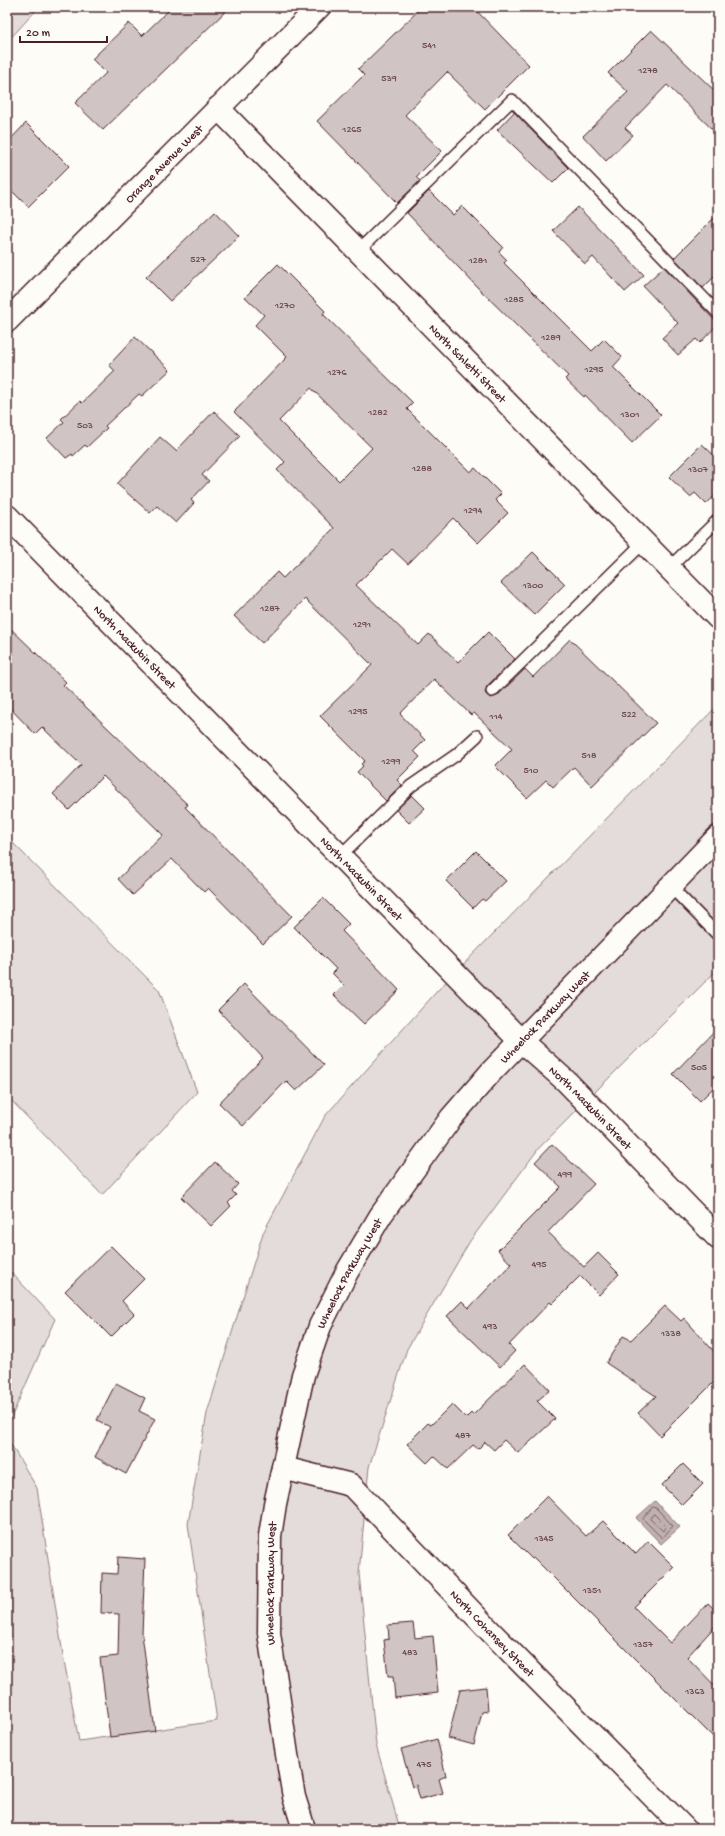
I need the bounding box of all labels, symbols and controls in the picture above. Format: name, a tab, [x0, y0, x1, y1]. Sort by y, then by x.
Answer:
scale bar	[20, 18, 107, 44]
text: 20 m	[26, 27, 51, 41]
house number: 541	[422, 40, 436, 52]
house number: 1278	[637, 65, 658, 77]
house number: 539	[381, 73, 397, 85]
street label: Orange Avenue West	[123, 122, 207, 207]
house number: 1265	[341, 124, 362, 136]
house number: 527	[190, 254, 206, 266]
house number: 1281	[468, 255, 487, 267]
house number: 1285	[503, 294, 524, 306]
house number: 1270	[274, 300, 295, 312]
street label: North Schletti Street	[425, 322, 509, 407]
house number: 1289	[540, 332, 561, 344]
house number: 1295	[583, 364, 604, 376]
house number: 1276	[326, 367, 348, 379]
house number: 1282	[367, 407, 388, 419]
house number: 1301	[620, 409, 639, 421]
house number: 503	[77, 420, 93, 432]
house number: 1288	[411, 463, 432, 475]
house number: 1307	[687, 464, 709, 476]
house number: 1294	[463, 505, 483, 517]
house number: 1300	[522, 580, 544, 592]
street label: North Mackubin Street	[89, 603, 179, 694]
house number: 1287	[259, 603, 281, 615]
house number: 1291	[352, 619, 371, 631]
house number: 1295	[347, 706, 368, 718]
house number: 522	[621, 709, 637, 721]
house number: 114	[489, 711, 503, 723]
house number: 518	[582, 750, 597, 762]
house number: 1299	[381, 756, 400, 768]
house number: 510	[524, 765, 539, 777]
street label: North Mackubin Street	[316, 835, 405, 925]
street label: Wheelock Parkway West	[498, 968, 595, 1067]
house number: 505	[691, 1062, 707, 1074]
street label: North Mackubin Street	[545, 1064, 634, 1154]
house number: 499	[558, 1169, 572, 1181]
street label: Wheelock Parkway West	[315, 1215, 387, 1331]
house number: 495	[532, 1259, 547, 1271]
house number: 493	[483, 1321, 497, 1333]
house number: 1338	[660, 1328, 681, 1340]
house number: 487	[455, 1430, 471, 1442]
street label: Wheelock Parkway West	[264, 1520, 281, 1646]
house number: 1345	[533, 1533, 554, 1545]
house number: 1351	[582, 1585, 601, 1597]
street label: North Cohansey Street	[446, 1588, 537, 1682]
house number: 1357	[632, 1639, 654, 1651]
house number: 483	[402, 1647, 418, 1659]
house number: 1363	[684, 1686, 705, 1698]
house number: 475	[416, 1759, 432, 1771]

